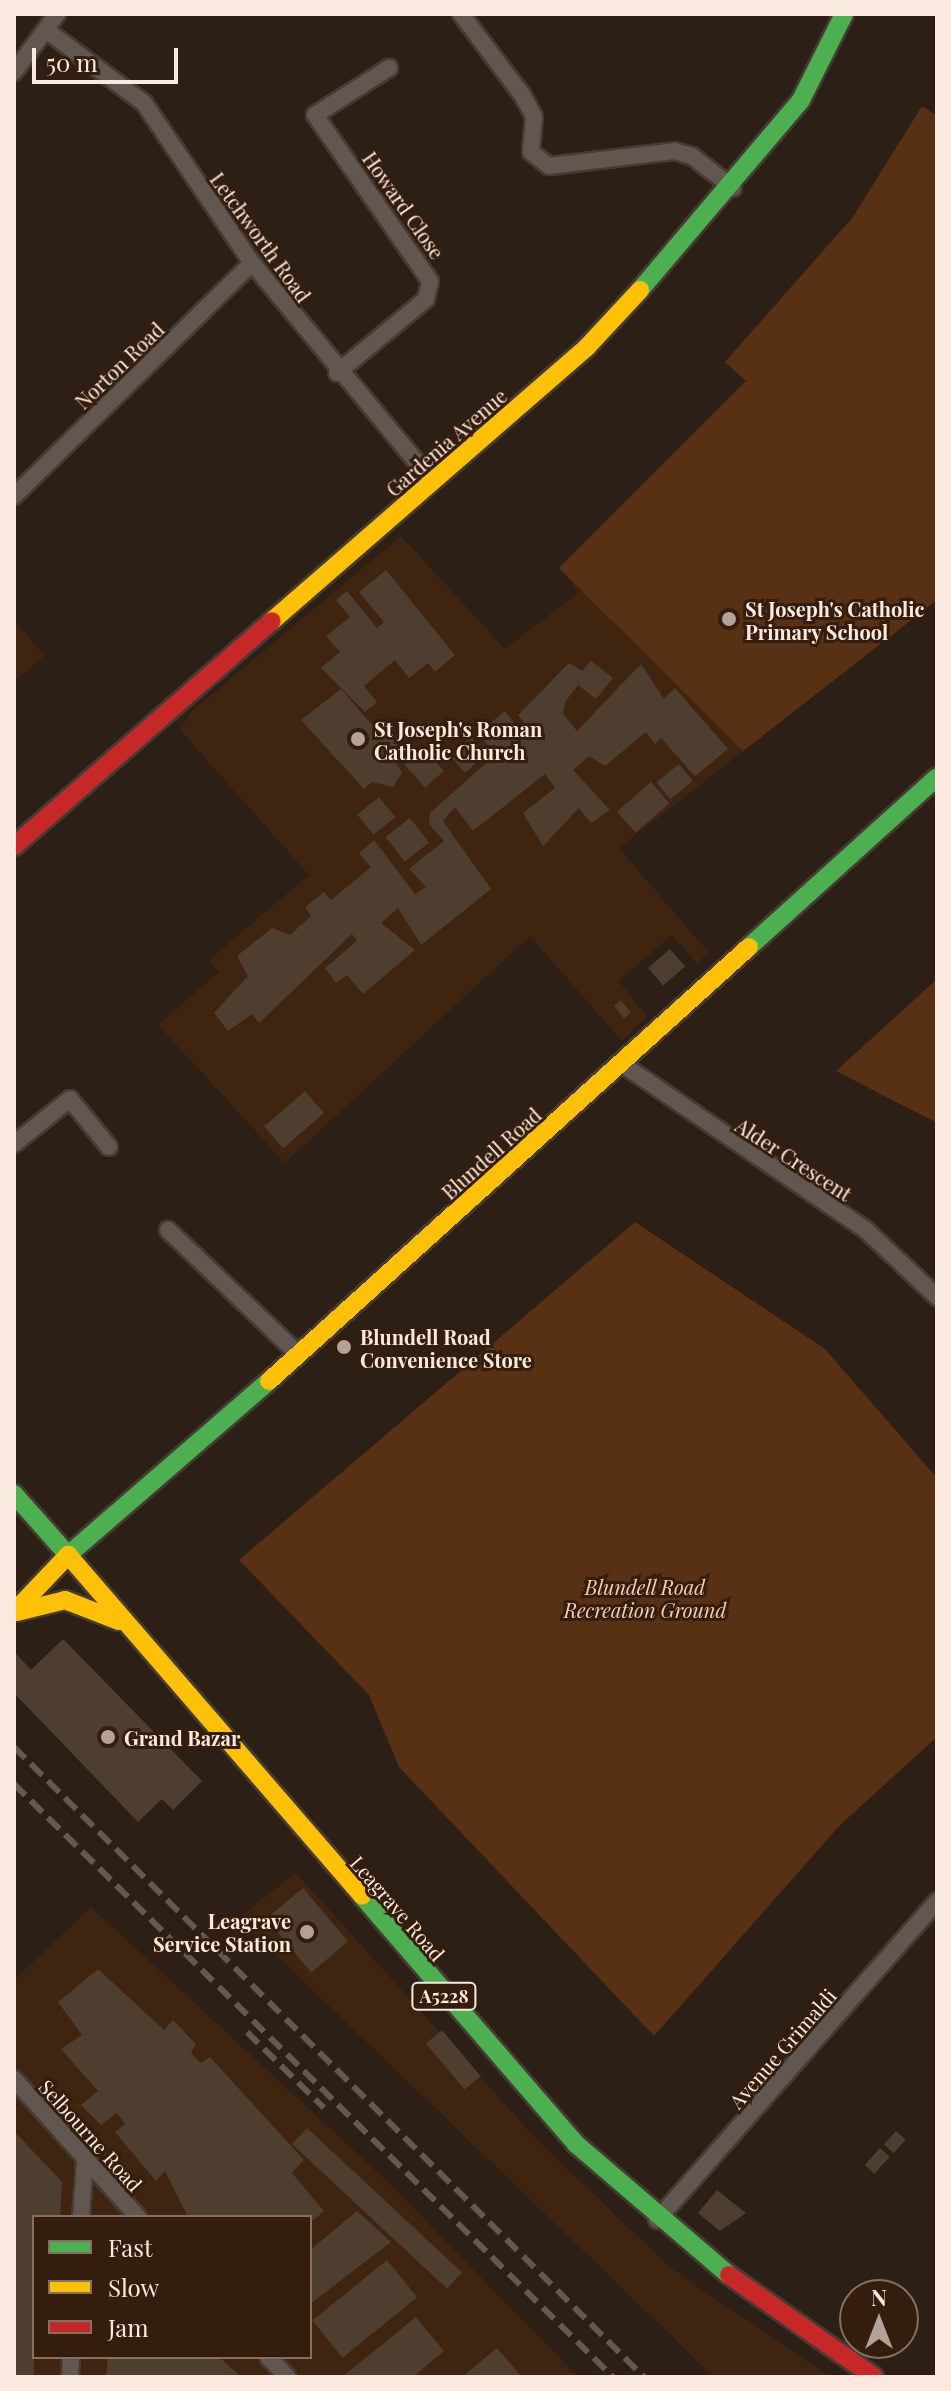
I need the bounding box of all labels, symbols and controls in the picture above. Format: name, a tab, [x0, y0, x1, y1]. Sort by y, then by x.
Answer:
scale bar	[36, 32, 182, 82]
text: 50 m	[46, 46, 98, 78]
street label: Howard Close	[358, 147, 450, 263]
street label: Letchworth Road	[206, 167, 316, 307]
street label: Norton Road	[70, 317, 168, 413]
street label: Gardenia Avenue	[380, 383, 512, 501]
place label: St Joseph's Catholic Primary School	[745, 596, 925, 643]
marker: St Joseph's Catholic Primary School	[720, 610, 738, 628]
place label: St Joseph's Roman Catholic Church	[374, 716, 542, 763]
marker: St Joseph's Roman Catholic Church	[349, 730, 367, 748]
street label: Blundell Road	[436, 1102, 546, 1204]
street label: Alder Crescent	[731, 1112, 857, 1206]
place label: Blundell Road Convenience Store	[360, 1324, 532, 1371]
marker: Blundell Road Convenience Store	[335, 1338, 353, 1356]
park label: Blundell Road Recreation Ground	[564, 1574, 726, 1621]
place label: Grand Bazar	[124, 1725, 240, 1749]
marker: Grand Bazar	[99, 1728, 117, 1746]
street label: Leagrave Road	[346, 1851, 450, 1965]
place label: Leagrave Service Station	[153, 1908, 291, 1955]
marker: Leagrave Service Station	[298, 1923, 316, 1941]
road number: A5228	[410, 1982, 478, 2010]
street label: Avenue Grimaldi	[724, 1983, 840, 2113]
street label: Selbourne Road	[35, 2074, 147, 2196]
legend	[32, 2215, 312, 2359]
text: Fast	[108, 2231, 153, 2263]
text: Slow	[108, 2271, 159, 2303]
north arrow	[839, 2279, 919, 2359]
text: N	[871, 2282, 887, 2312]
text: Jam	[108, 2311, 149, 2343]

